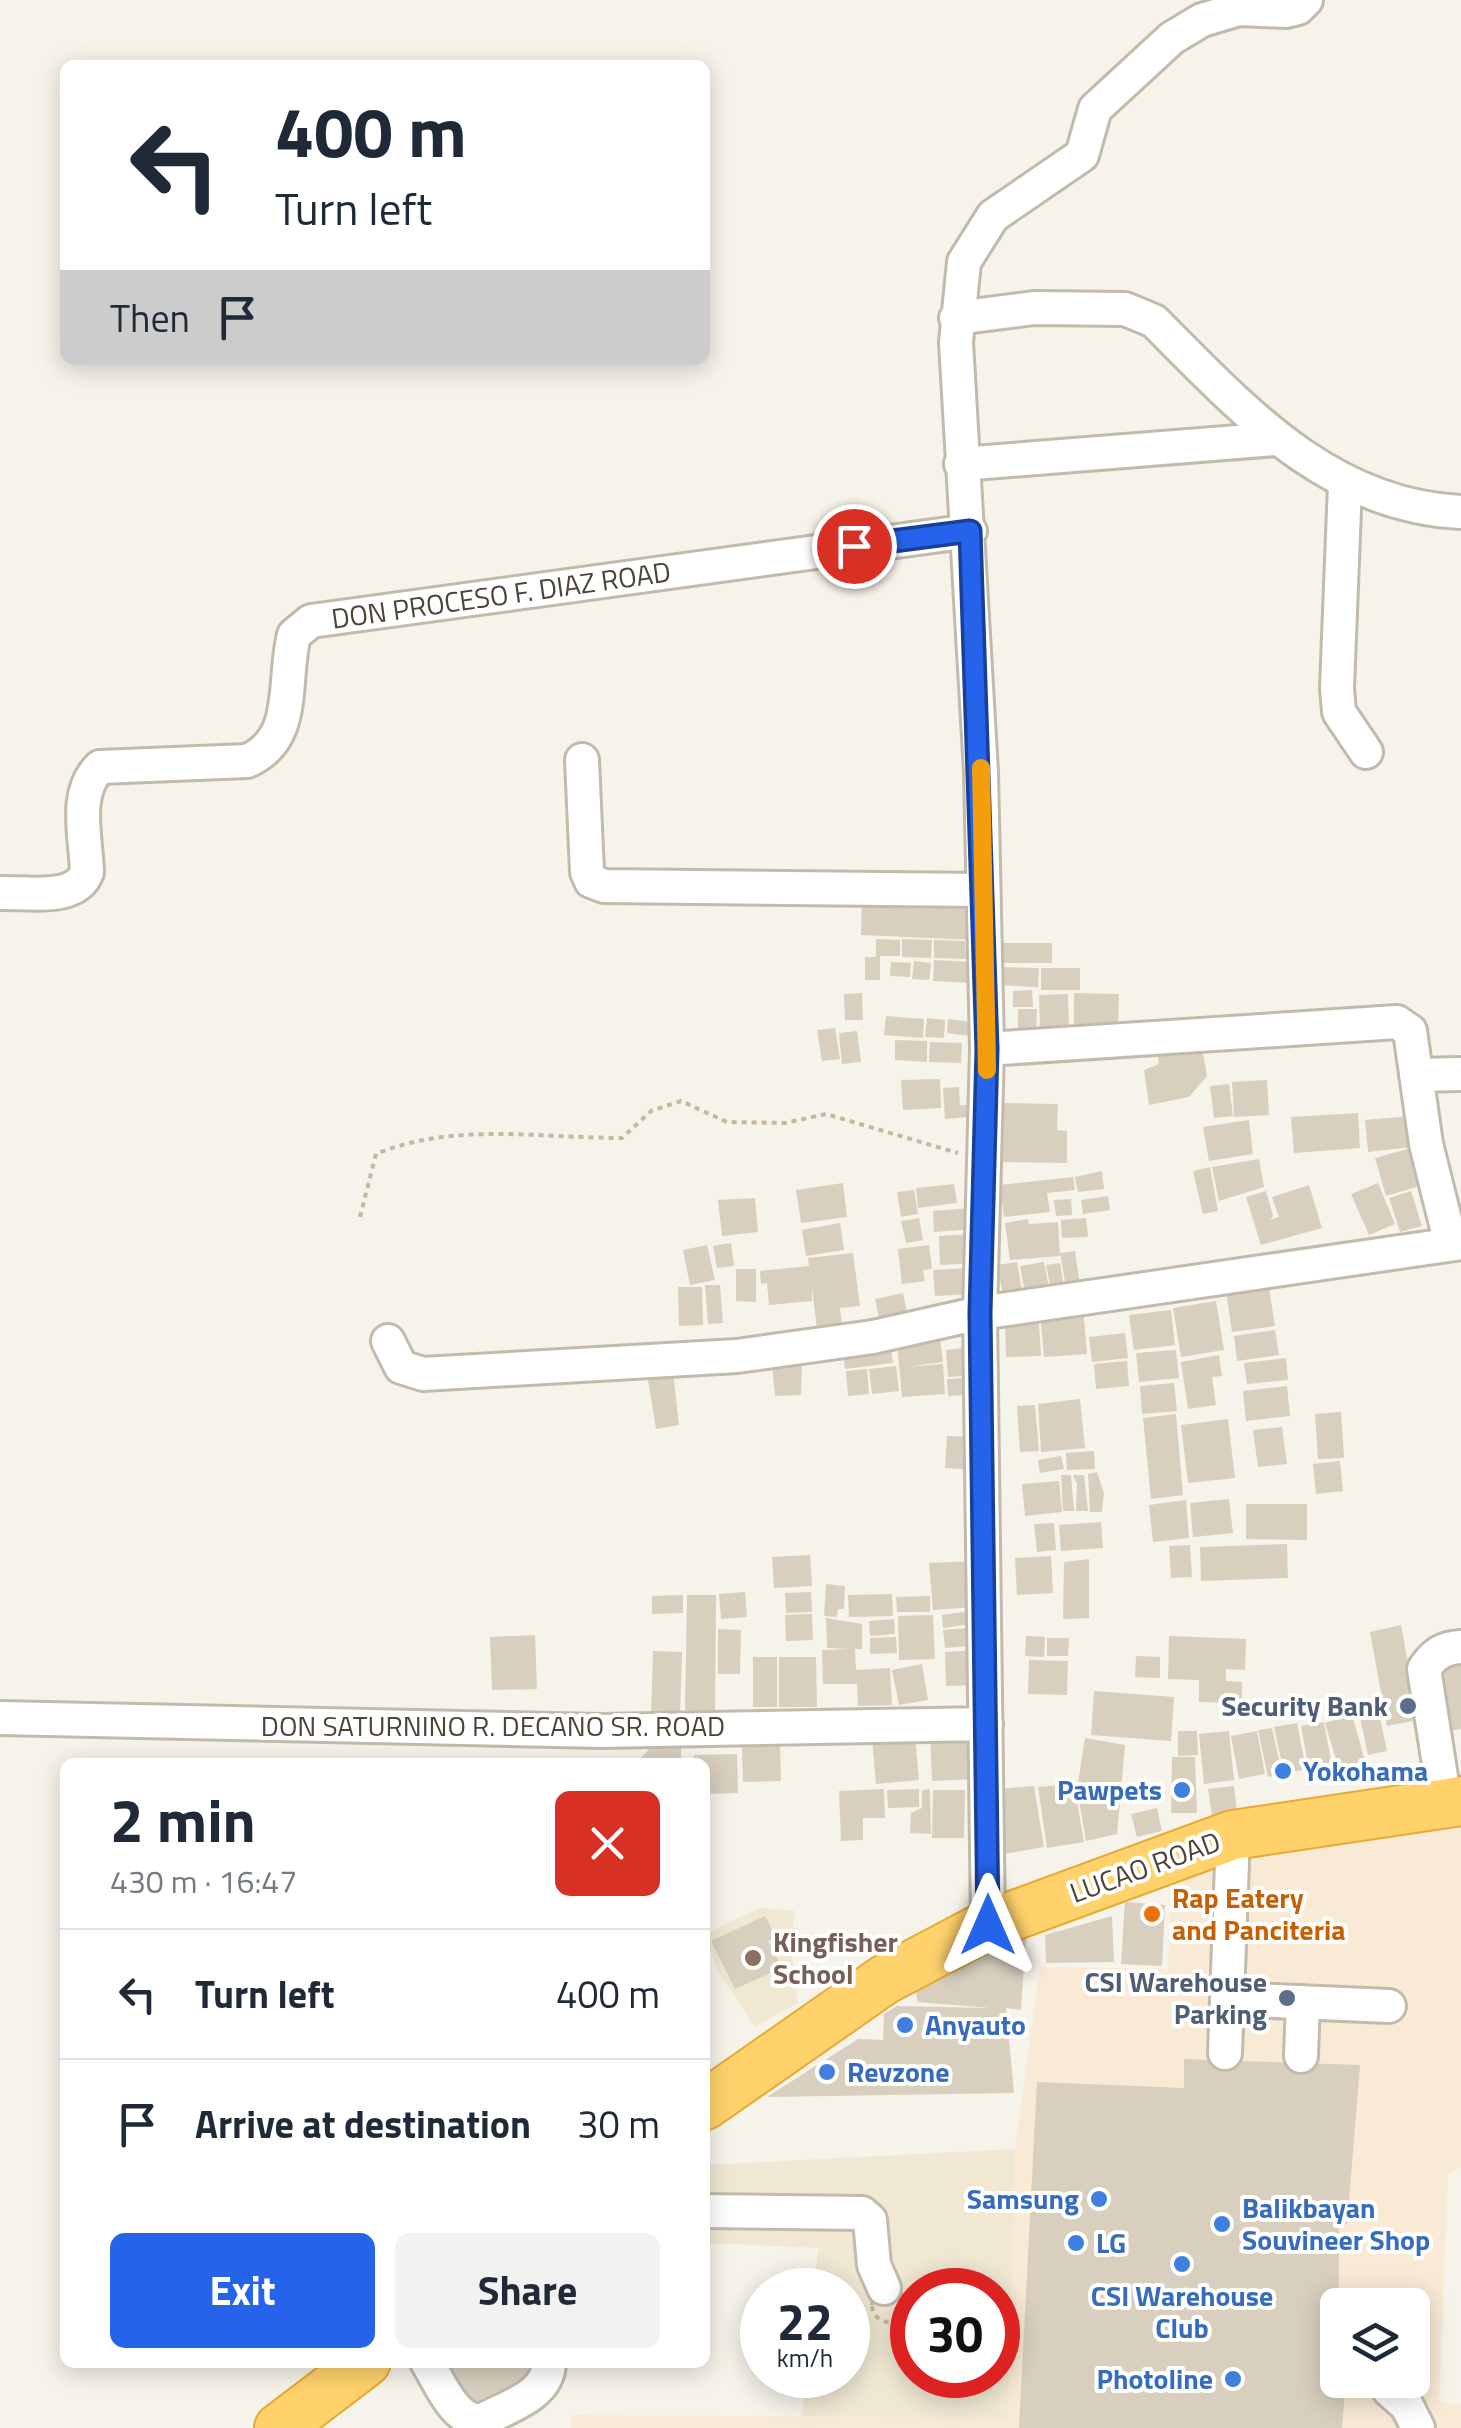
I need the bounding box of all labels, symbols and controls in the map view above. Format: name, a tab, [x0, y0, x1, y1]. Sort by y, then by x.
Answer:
text: 400 m	[275, 78, 467, 184]
icon: left	[110, 100, 240, 230]
text: Turn left	[275, 174, 432, 242]
text: Then	[110, 289, 190, 347]
icon: arrive	[210, 290, 265, 345]
pin	[812, 504, 897, 589]
icon: arrive	[827, 519, 882, 574]
street label: DON PROCESO F. DIAZ ROAD	[328, 549, 673, 640]
place label: Security Bank	[1221, 1684, 1389, 1727]
marker: Security Bank	[1397, 1695, 1419, 1717]
street label: DON SATURNINO R. DECANO SR. ROAD	[261, 1704, 725, 1747]
place label: Yokohama	[1303, 1749, 1428, 1792]
marker: Yokohama	[1272, 1760, 1294, 1782]
place label: Pawpets	[1057, 1768, 1162, 1811]
text: 2 min	[110, 1774, 256, 1865]
marker: Pawpets	[1171, 1779, 1193, 1801]
button: close	[555, 1791, 660, 1896]
street label: LUCAO ROAD	[1063, 1819, 1226, 1914]
text: 430 m · 16:47	[110, 1857, 297, 1905]
position arrow	[936, 1873, 1040, 1977]
place label: Rap Eatery and Panciteria	[1172, 1876, 1346, 1951]
marker: Rap Eatery and Panciteria	[1141, 1903, 1163, 1925]
place label: Kingfisher School	[773, 1920, 898, 1995]
marker: Kingfisher School	[742, 1947, 764, 1969]
place label: CSI Warehouse Parking	[1084, 1960, 1267, 2035]
text: Turn left	[195, 1965, 335, 2023]
text: 400 m	[556, 1965, 660, 2023]
icon: left	[110, 1967, 165, 2022]
marker: CSI Warehouse Parking	[1276, 1987, 1298, 2009]
place label: Anyauto	[925, 2003, 1026, 2046]
marker: Anyauto	[894, 2014, 916, 2036]
place label: Revzone	[847, 2050, 950, 2093]
marker: Revzone	[816, 2061, 838, 2083]
text: Arrive at destination	[195, 2095, 531, 2153]
text: 30 m	[577, 2095, 660, 2153]
icon: arrive	[110, 2097, 165, 2152]
place label: Samsung	[967, 2177, 1079, 2220]
place label: Balikbayan Souvineer Shop	[1242, 2186, 1430, 2261]
marker: Samsung	[1088, 2188, 1110, 2210]
marker: Balikbayan Souvineer Shop	[1211, 2213, 1233, 2235]
place label: LG	[1096, 2221, 1126, 2264]
marker: LG	[1065, 2232, 1087, 2254]
button: Exit	[110, 2233, 375, 2348]
button: Share	[395, 2233, 660, 2348]
marker: CSI Warehouse Club	[1171, 2253, 1193, 2275]
speed limit sign: 30	[890, 2268, 1020, 2398]
place label: CSI Warehouse Club	[1091, 2274, 1273, 2349]
text: 22	[777, 2283, 833, 2359]
map controls	[1320, 2288, 1430, 2398]
button: layers	[1320, 2288, 1430, 2398]
text: km/h	[777, 2339, 833, 2377]
place label: Photoline	[1096, 2357, 1213, 2400]
marker: Photoline	[1222, 2368, 1244, 2390]

